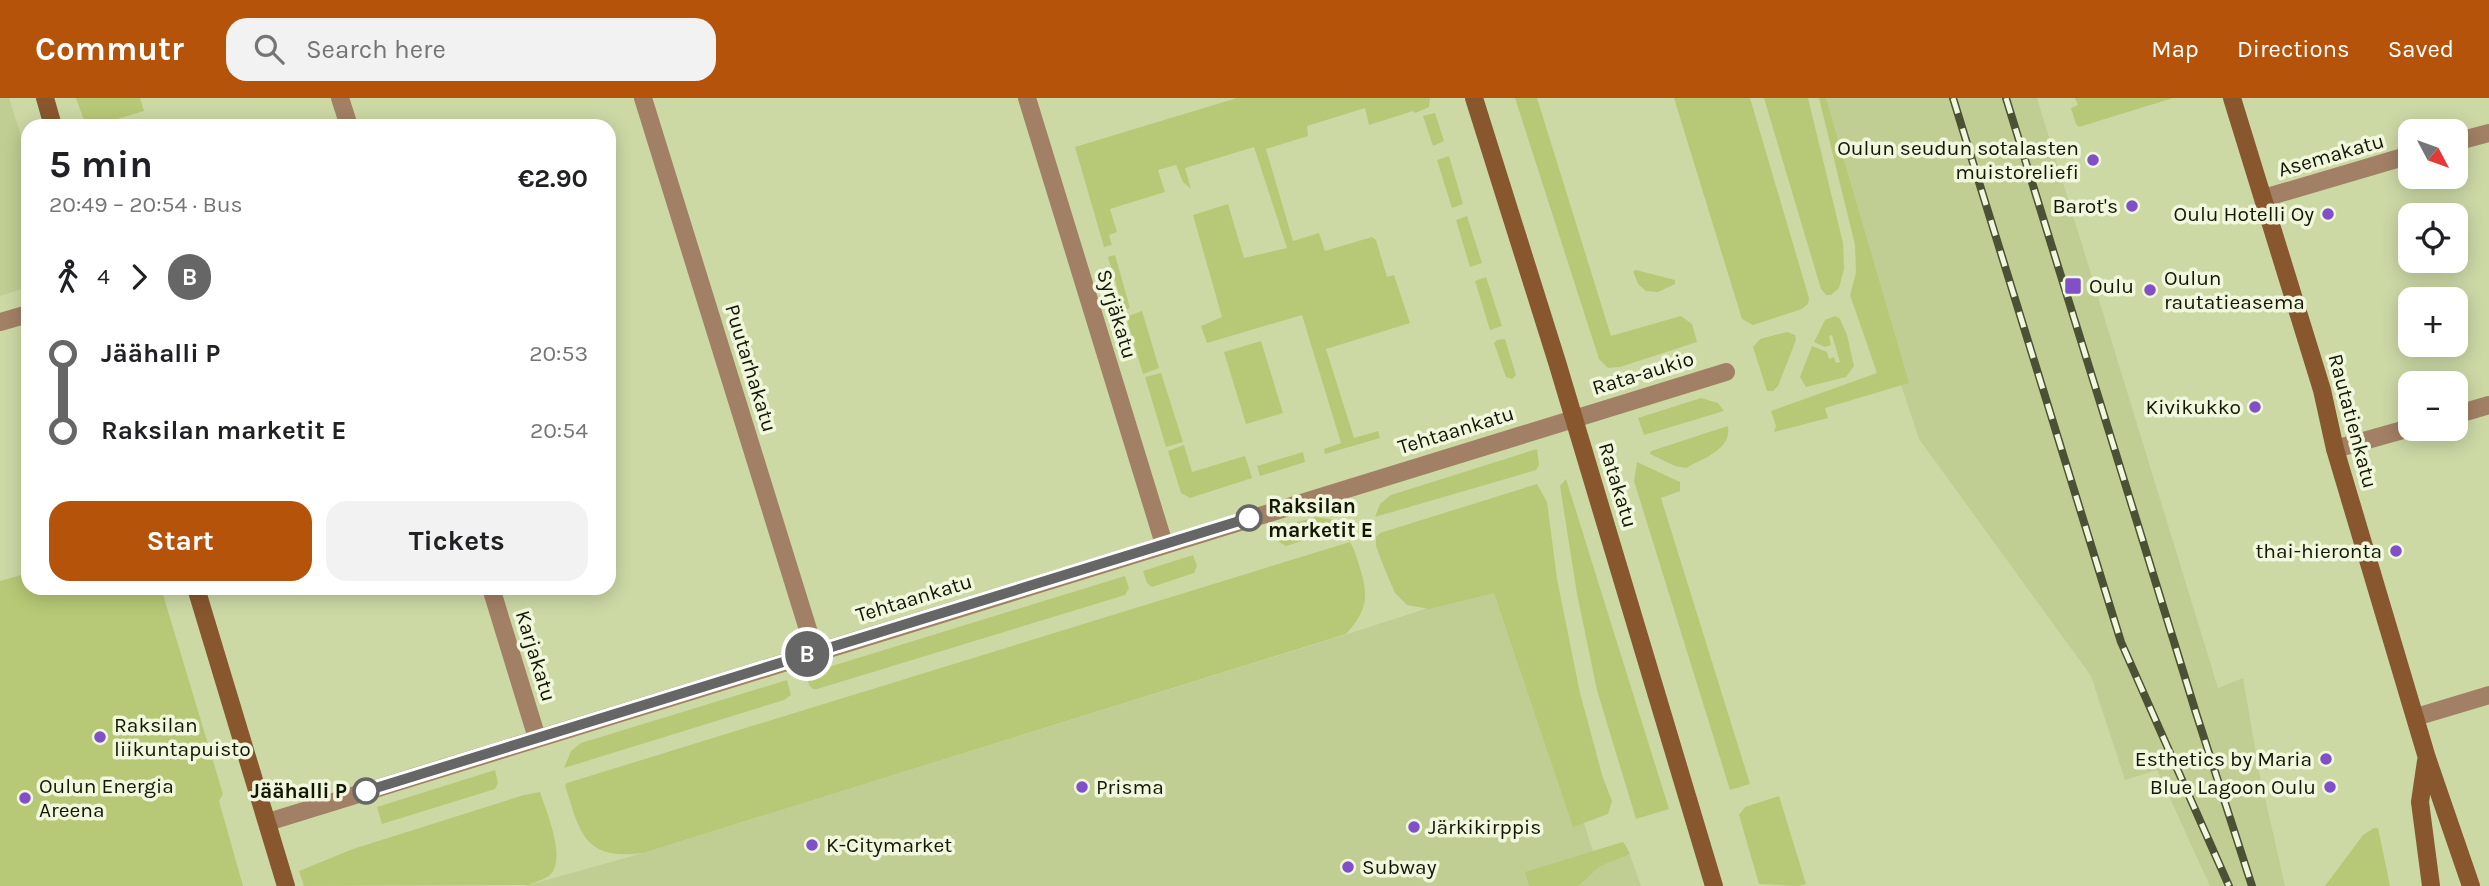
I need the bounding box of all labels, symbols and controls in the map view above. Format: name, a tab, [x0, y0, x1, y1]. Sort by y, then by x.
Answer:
search box	[226, 18, 716, 81]
text: Commutr	[35, 30, 184, 68]
icon: search	[250, 30, 288, 68]
text: Search here	[306, 34, 446, 65]
text: Map	[2151, 35, 2199, 63]
text: Directions	[2237, 35, 2350, 63]
text: Saved	[2388, 35, 2454, 63]
north arrow	[2398, 119, 2468, 189]
map controls	[2398, 119, 2468, 441]
street label: Asemakatu	[2275, 128, 2387, 182]
place label: Oulun seudun sotalasten muistoreliefi	[1837, 136, 2079, 184]
text: 5 min	[49, 142, 153, 187]
marker: Oulun seudun sotalasten muistoreliefi	[2085, 152, 2101, 168]
text: €2.90	[518, 163, 588, 194]
text: 20:49 – 20:54 · Bus	[49, 191, 243, 218]
place label: Barot's	[2053, 194, 2118, 218]
marker: Barot's	[2124, 198, 2140, 214]
place label: Oulu Hotelli Oy	[2174, 202, 2314, 226]
button: locate	[2398, 203, 2468, 273]
marker: Oulu Hotelli Oy	[2320, 206, 2336, 222]
icon: walk	[49, 258, 87, 296]
icon: forward	[120, 258, 158, 296]
text: 4	[97, 263, 110, 290]
text: B	[182, 263, 197, 291]
street label: Syrjäkatu	[1092, 266, 1142, 362]
place label: Oulun rautatieasema	[2164, 266, 2305, 314]
place label: Oulu	[2089, 274, 2134, 298]
marker: Oulu	[2063, 276, 2083, 296]
marker: Oulun rautatieasema	[2142, 282, 2158, 298]
button: +	[2398, 287, 2468, 357]
street label: Puutarhakatu	[720, 301, 782, 435]
text: Jäähalli P	[101, 338, 220, 369]
text: 20:53	[529, 340, 588, 367]
street label: Rata-aukio	[1589, 346, 1697, 400]
street label: Rautatienkatu	[2324, 351, 2382, 491]
button: −	[2398, 371, 2468, 441]
place label: Kivikukko	[2145, 395, 2241, 419]
marker: Kivikukko	[2247, 399, 2263, 415]
street label: Tehtaankatu	[1395, 401, 1517, 459]
text: Raksilan marketit E	[101, 415, 347, 446]
text: 20:54	[530, 417, 588, 444]
street label: Ratakatu	[1594, 439, 1642, 531]
place label: Raksilan marketit E	[1268, 494, 1373, 542]
button: Start	[49, 501, 312, 581]
button: Tickets	[326, 501, 588, 581]
marker: Raksilan marketit E	[1236, 505, 1262, 531]
place label: thai-hieronta	[2255, 539, 2382, 563]
marker: thai-hieronta	[2388, 543, 2404, 559]
street label: Tehtaankatu	[853, 569, 975, 627]
street label: Karjakatu	[511, 608, 561, 704]
line badge: B	[784, 631, 830, 677]
text: B	[799, 640, 815, 668]
place label: Raksilan liikuntapuisto	[114, 713, 251, 761]
marker: Raksilan liikuntapuisto	[92, 729, 108, 745]
place label: Esthetics by Maria	[2135, 747, 2312, 771]
marker: Esthetics by Maria	[2318, 751, 2334, 767]
place label: Oulun Energia Areena	[39, 774, 174, 822]
place label: Prisma	[1096, 775, 1164, 799]
place label: Blue Lagoon Oulu	[2150, 775, 2316, 799]
marker: Jäähalli P	[353, 778, 379, 804]
place label: Jäähalli P	[251, 779, 347, 803]
marker: Prisma	[1074, 779, 1090, 795]
marker: Blue Lagoon Oulu	[2322, 779, 2338, 795]
marker: Oulun Energia Areena	[17, 790, 33, 806]
place label: Järkikirppis	[1428, 815, 1541, 839]
marker: Järkikirppis	[1406, 819, 1422, 835]
place label: K-Citymarket	[826, 833, 952, 857]
marker: K-Citymarket	[804, 837, 820, 853]
place label: Subway	[1362, 855, 1437, 879]
marker: Subway	[1340, 859, 1356, 875]

